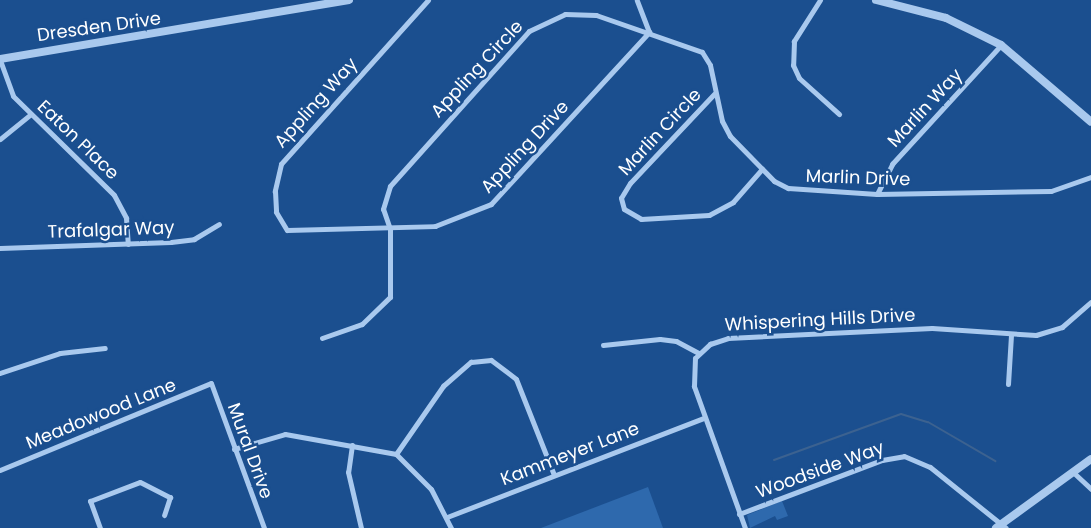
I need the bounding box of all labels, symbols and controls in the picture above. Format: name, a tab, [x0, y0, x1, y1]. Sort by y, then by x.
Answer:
street label: Dresden Drive	[36, 8, 162, 46]
street label: Appling Circle	[426, 16, 528, 122]
street label: Appling Way	[270, 54, 362, 152]
street label: Marlin Way	[883, 64, 967, 152]
street label: Marlin Circle	[614, 84, 706, 180]
street label: Eaton Place	[33, 96, 123, 184]
street label: Appling Drive	[477, 96, 573, 198]
street label: Marlin Drive	[805, 165, 911, 191]
street label: Trafalgar Way	[47, 217, 175, 243]
street label: Whispering Hills Drive	[724, 304, 916, 336]
street label: Meadowood Lane	[23, 374, 179, 454]
street label: Mural Drive	[223, 400, 277, 502]
street label: Kammeyer Lane	[498, 418, 642, 490]
street label: Woodside Way	[753, 437, 887, 503]

